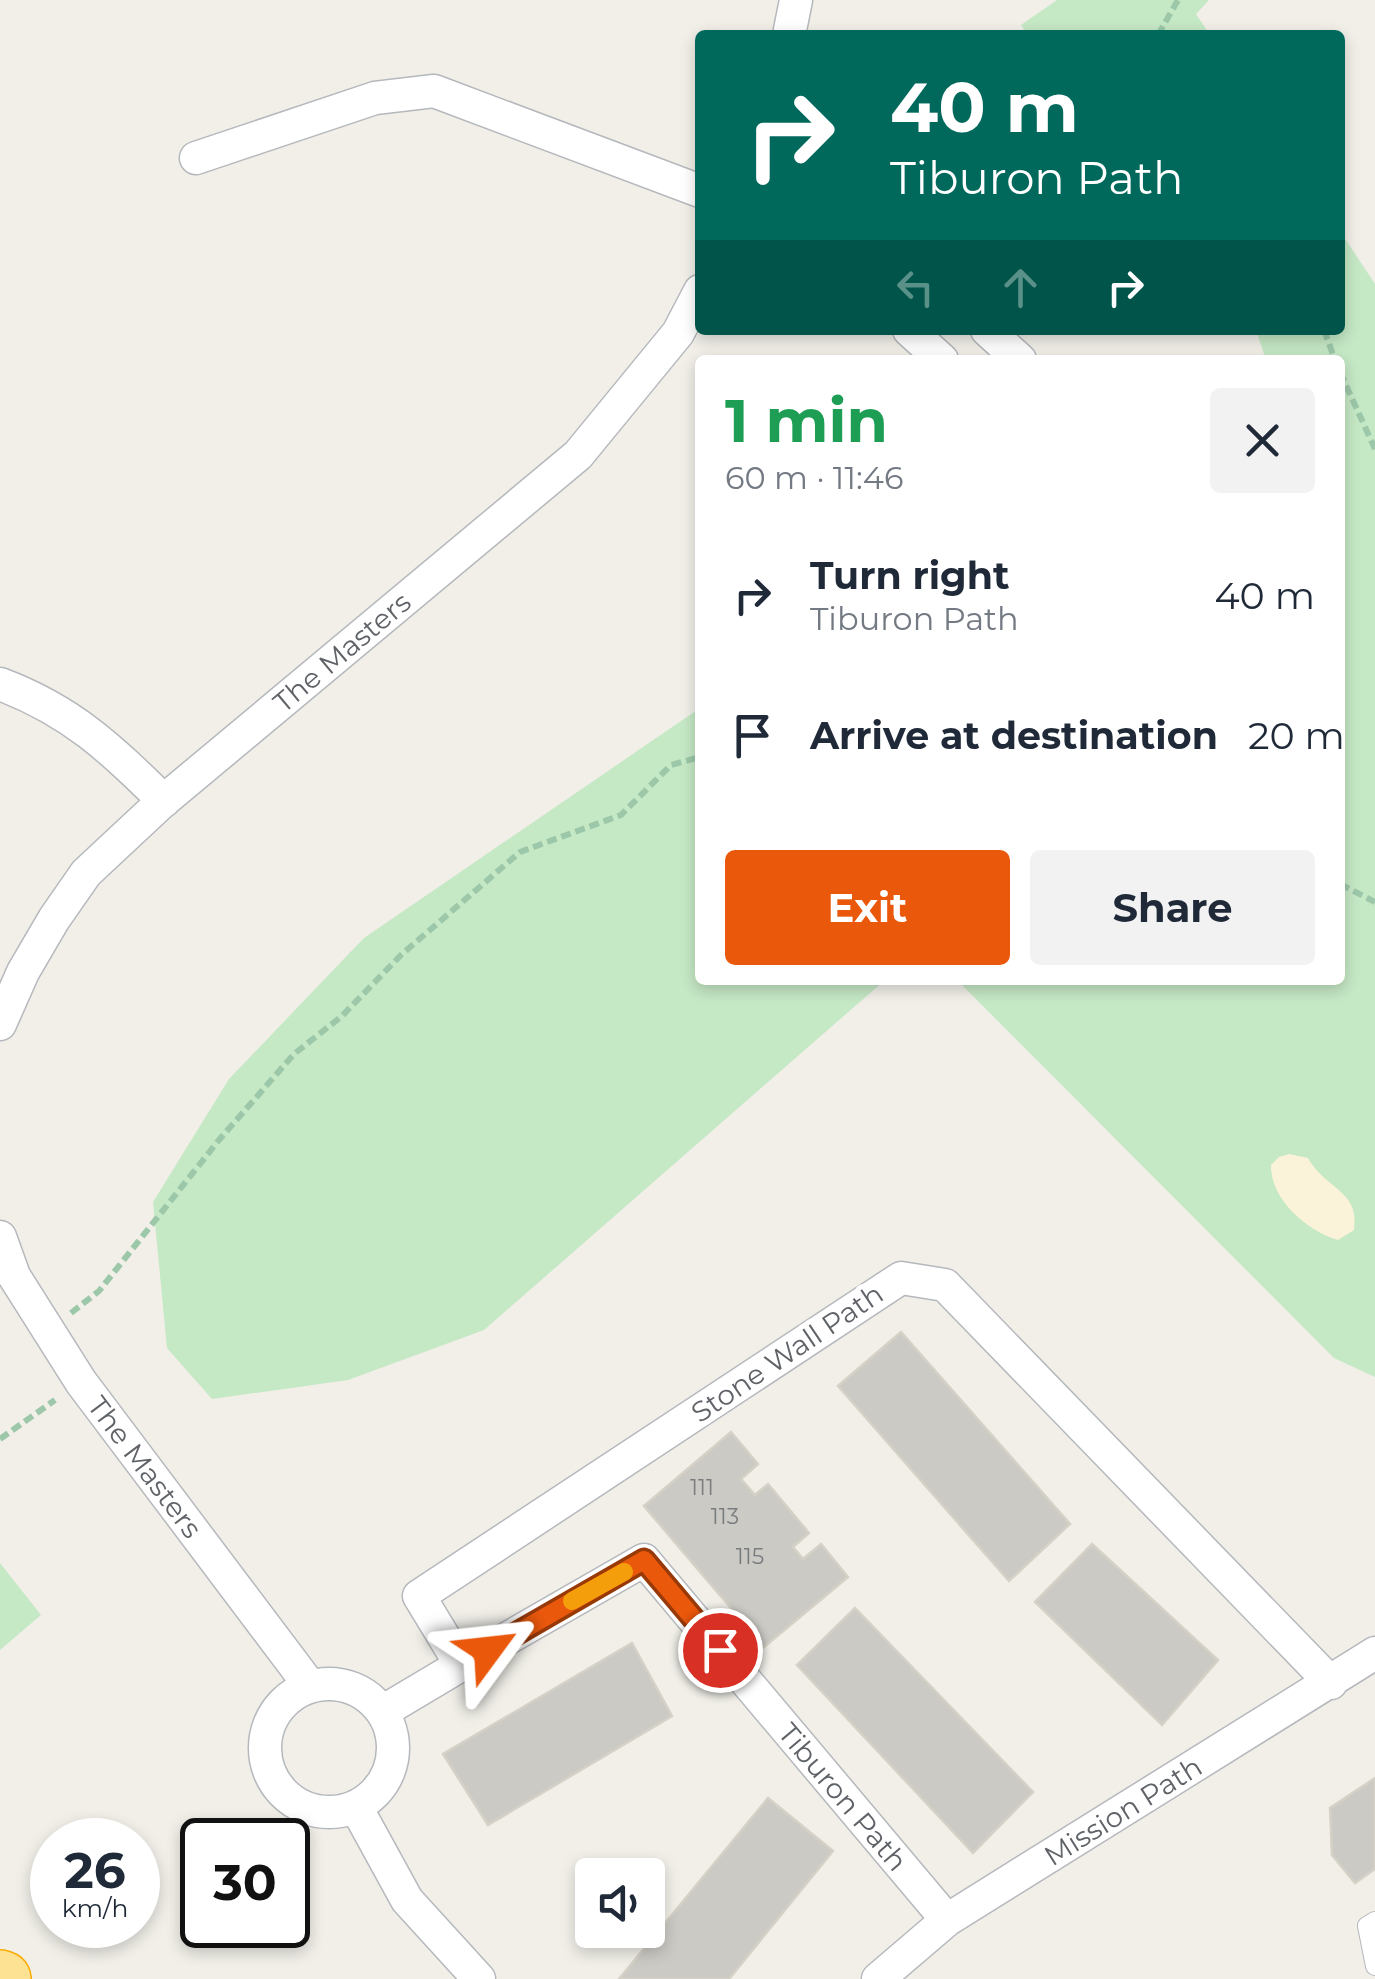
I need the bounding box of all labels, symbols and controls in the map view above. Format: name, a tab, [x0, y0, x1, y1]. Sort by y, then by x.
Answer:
text: 40 m	[890, 64, 1079, 150]
icon: right	[725, 70, 855, 200]
text: Tiburon Path	[890, 150, 1183, 205]
icon: left	[888, 260, 943, 315]
icon: ahead	[993, 260, 1048, 315]
icon: right	[1098, 260, 1153, 315]
text: 1 min	[725, 384, 888, 457]
button: close	[1210, 388, 1315, 493]
text: 60 m · 11:46	[725, 458, 903, 497]
text: Turn right	[810, 552, 1009, 599]
icon: right	[725, 568, 780, 623]
text: 40 m	[1214, 572, 1315, 619]
street label: The Masters	[266, 585, 418, 719]
text: Tiburon Path	[810, 599, 1019, 638]
icon: arrive	[725, 708, 780, 763]
text: Arrive at destination	[810, 712, 1218, 759]
text: 20 m	[1248, 712, 1345, 759]
button: Exit	[725, 850, 1010, 965]
button: Share	[1030, 850, 1315, 965]
street label: Stone Wall Path	[685, 1276, 889, 1430]
street label: The Masters	[81, 1389, 209, 1545]
house number: 111	[690, 1474, 714, 1501]
house number: 113	[711, 1503, 739, 1530]
house number: 115	[736, 1543, 764, 1570]
position arrow	[436, 1598, 540, 1702]
pin	[678, 1608, 763, 1693]
icon: arrive	[693, 1623, 748, 1678]
street label: Tiburon Path	[771, 1716, 915, 1878]
street label: Mission Path	[1038, 1749, 1208, 1873]
speed limit sign: 30	[180, 1818, 310, 1948]
text: 26	[64, 1840, 126, 1901]
map controls	[575, 1858, 665, 1948]
button: sound	[575, 1858, 665, 1948]
text: km/h	[62, 1893, 128, 1923]

